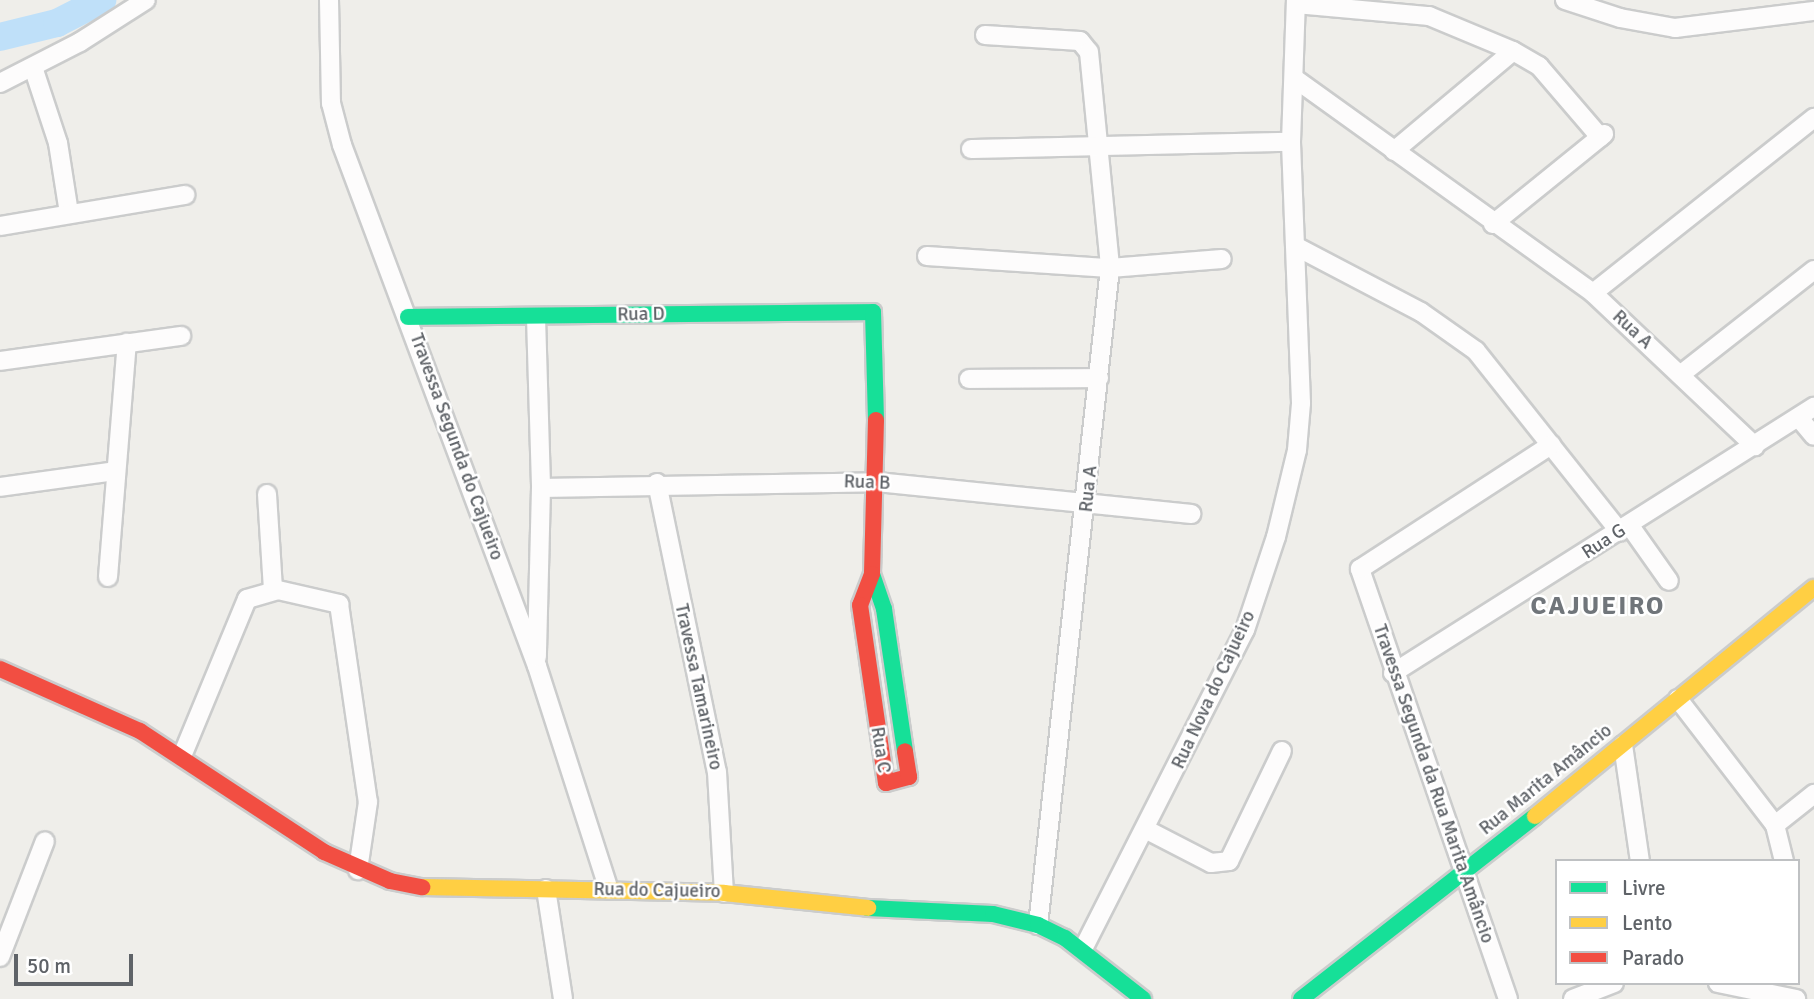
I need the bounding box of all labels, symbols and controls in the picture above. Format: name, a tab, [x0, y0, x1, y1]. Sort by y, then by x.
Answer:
street label: Rua D	[617, 303, 665, 327]
street label: Rua A	[1607, 306, 1657, 354]
street label: Travessa Segunda do Cajueiro	[404, 331, 508, 563]
street label: Rua A	[1075, 465, 1103, 513]
street label: Rua B	[843, 471, 891, 495]
street label: Rua G	[1578, 520, 1630, 564]
district label: CAJUEIRO	[1532, 591, 1664, 623]
street label: Travessa Tamarineiro	[669, 602, 727, 772]
street label: Rua Nova do Cajueiro	[1167, 607, 1261, 773]
street label: Travessa Segunda da Rua Marita Amâncio	[1368, 622, 1498, 946]
street label: Rua Marita Amâncio	[1475, 720, 1617, 840]
street label: Rua C	[865, 725, 895, 775]
legend	[1555, 859, 1800, 985]
text: Livre	[1622, 875, 1665, 901]
street label: Rua do Cajueiro	[593, 878, 721, 904]
text: Lento	[1622, 910, 1672, 936]
scale bar	[18, 940, 136, 984]
text: Parado	[1622, 945, 1684, 971]
text: 50 m	[27, 953, 71, 979]

